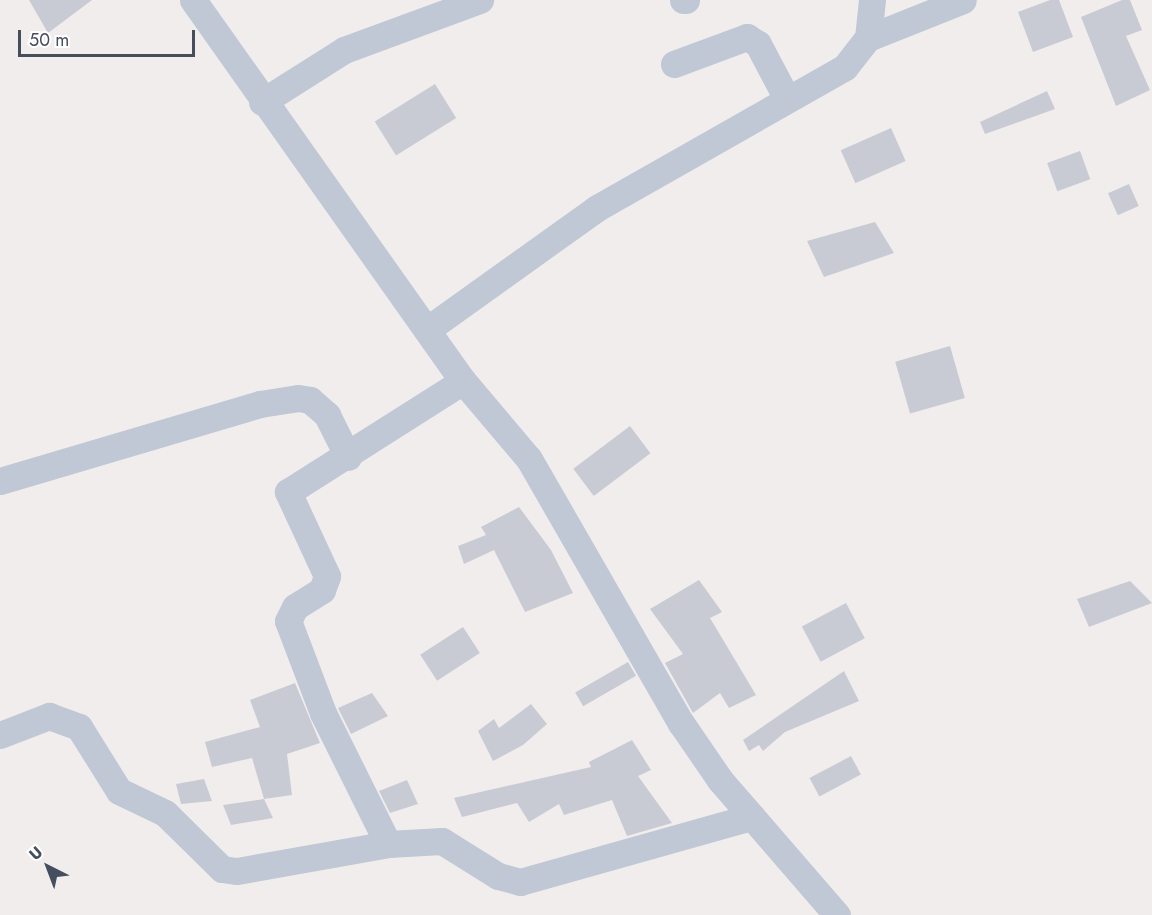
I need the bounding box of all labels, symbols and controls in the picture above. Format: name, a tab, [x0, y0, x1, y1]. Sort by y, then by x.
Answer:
scale bar	[21, 18, 198, 56]
text: 50 m	[29, 27, 69, 53]
north arrow	[18, 837, 78, 897]
text: U	[24, 841, 47, 866]

